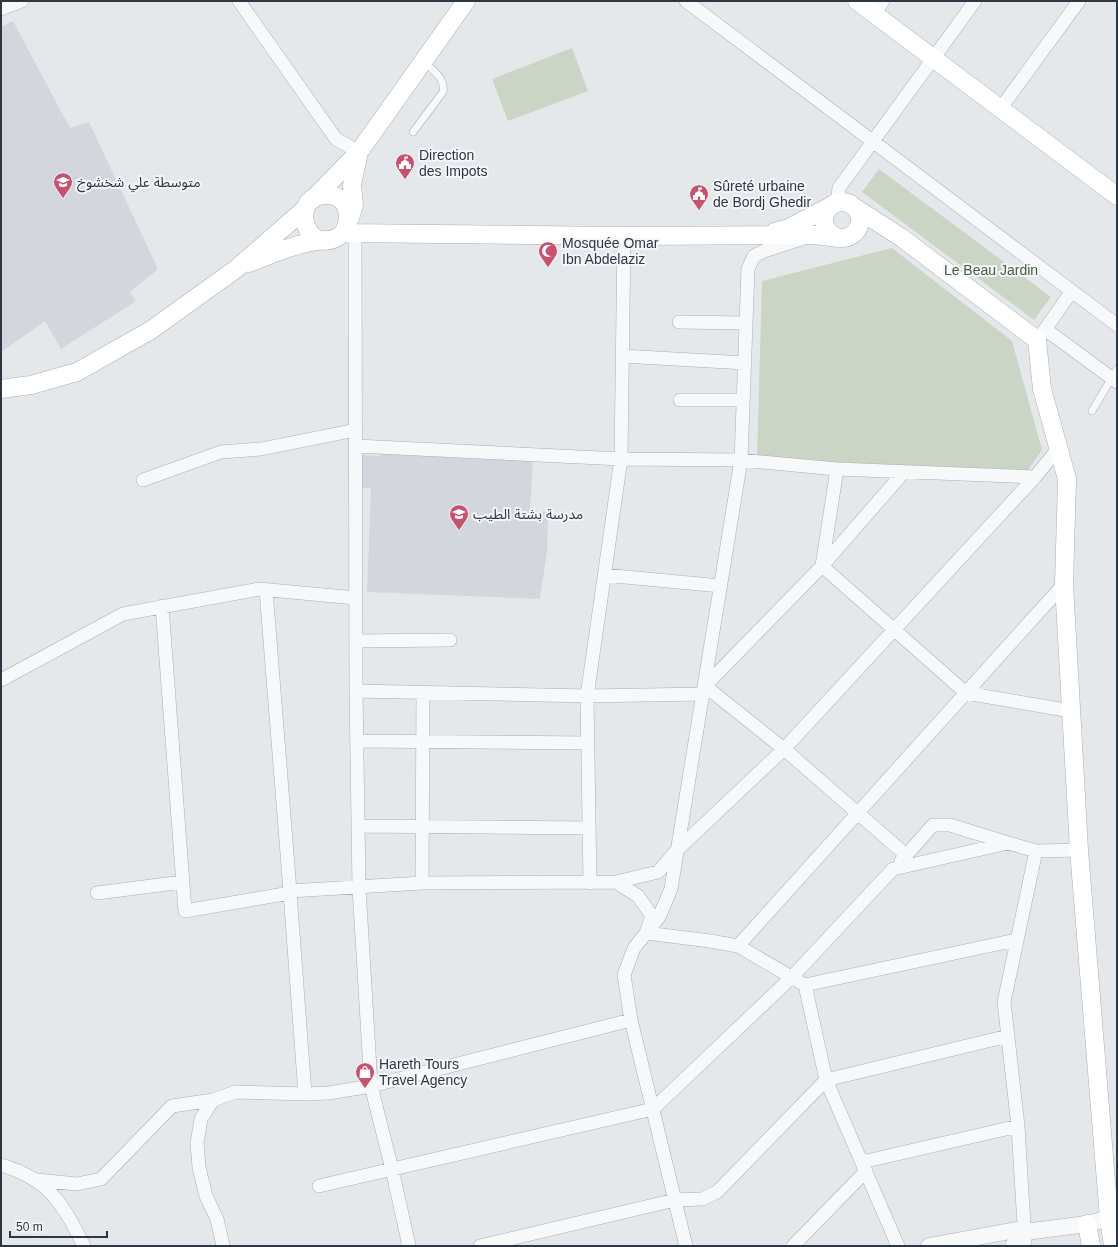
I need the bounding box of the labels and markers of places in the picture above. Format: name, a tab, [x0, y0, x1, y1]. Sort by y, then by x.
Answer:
place label: Direction des Impots	[419, 147, 487, 179]
public building icon: Direction des Impots	[394, 152, 416, 180]
school or university icon: متوسطة علي شخشوخ	[52, 171, 74, 199]
place label: متوسطة علي شخشوخ	[77, 174, 201, 193]
place label: Sûreté urbaine de Bordj Ghedir	[713, 178, 811, 210]
public building icon: Sûreté urbaine de Bordj Ghedir	[688, 183, 710, 211]
place label: Mosquée Omar Ibn Abdelaziz	[562, 235, 659, 267]
mosque icon: Mosquée Omar Ibn Abdelaziz	[537, 240, 559, 268]
school or university icon: مدرسة بشتة الطيب	[448, 503, 470, 531]
place label: مدرسة بشتة الطيب	[473, 506, 583, 523]
place label: Hareth Tours Travel Agency	[379, 1056, 467, 1088]
shop icon: Hareth Tours Travel Agency	[354, 1061, 376, 1089]

